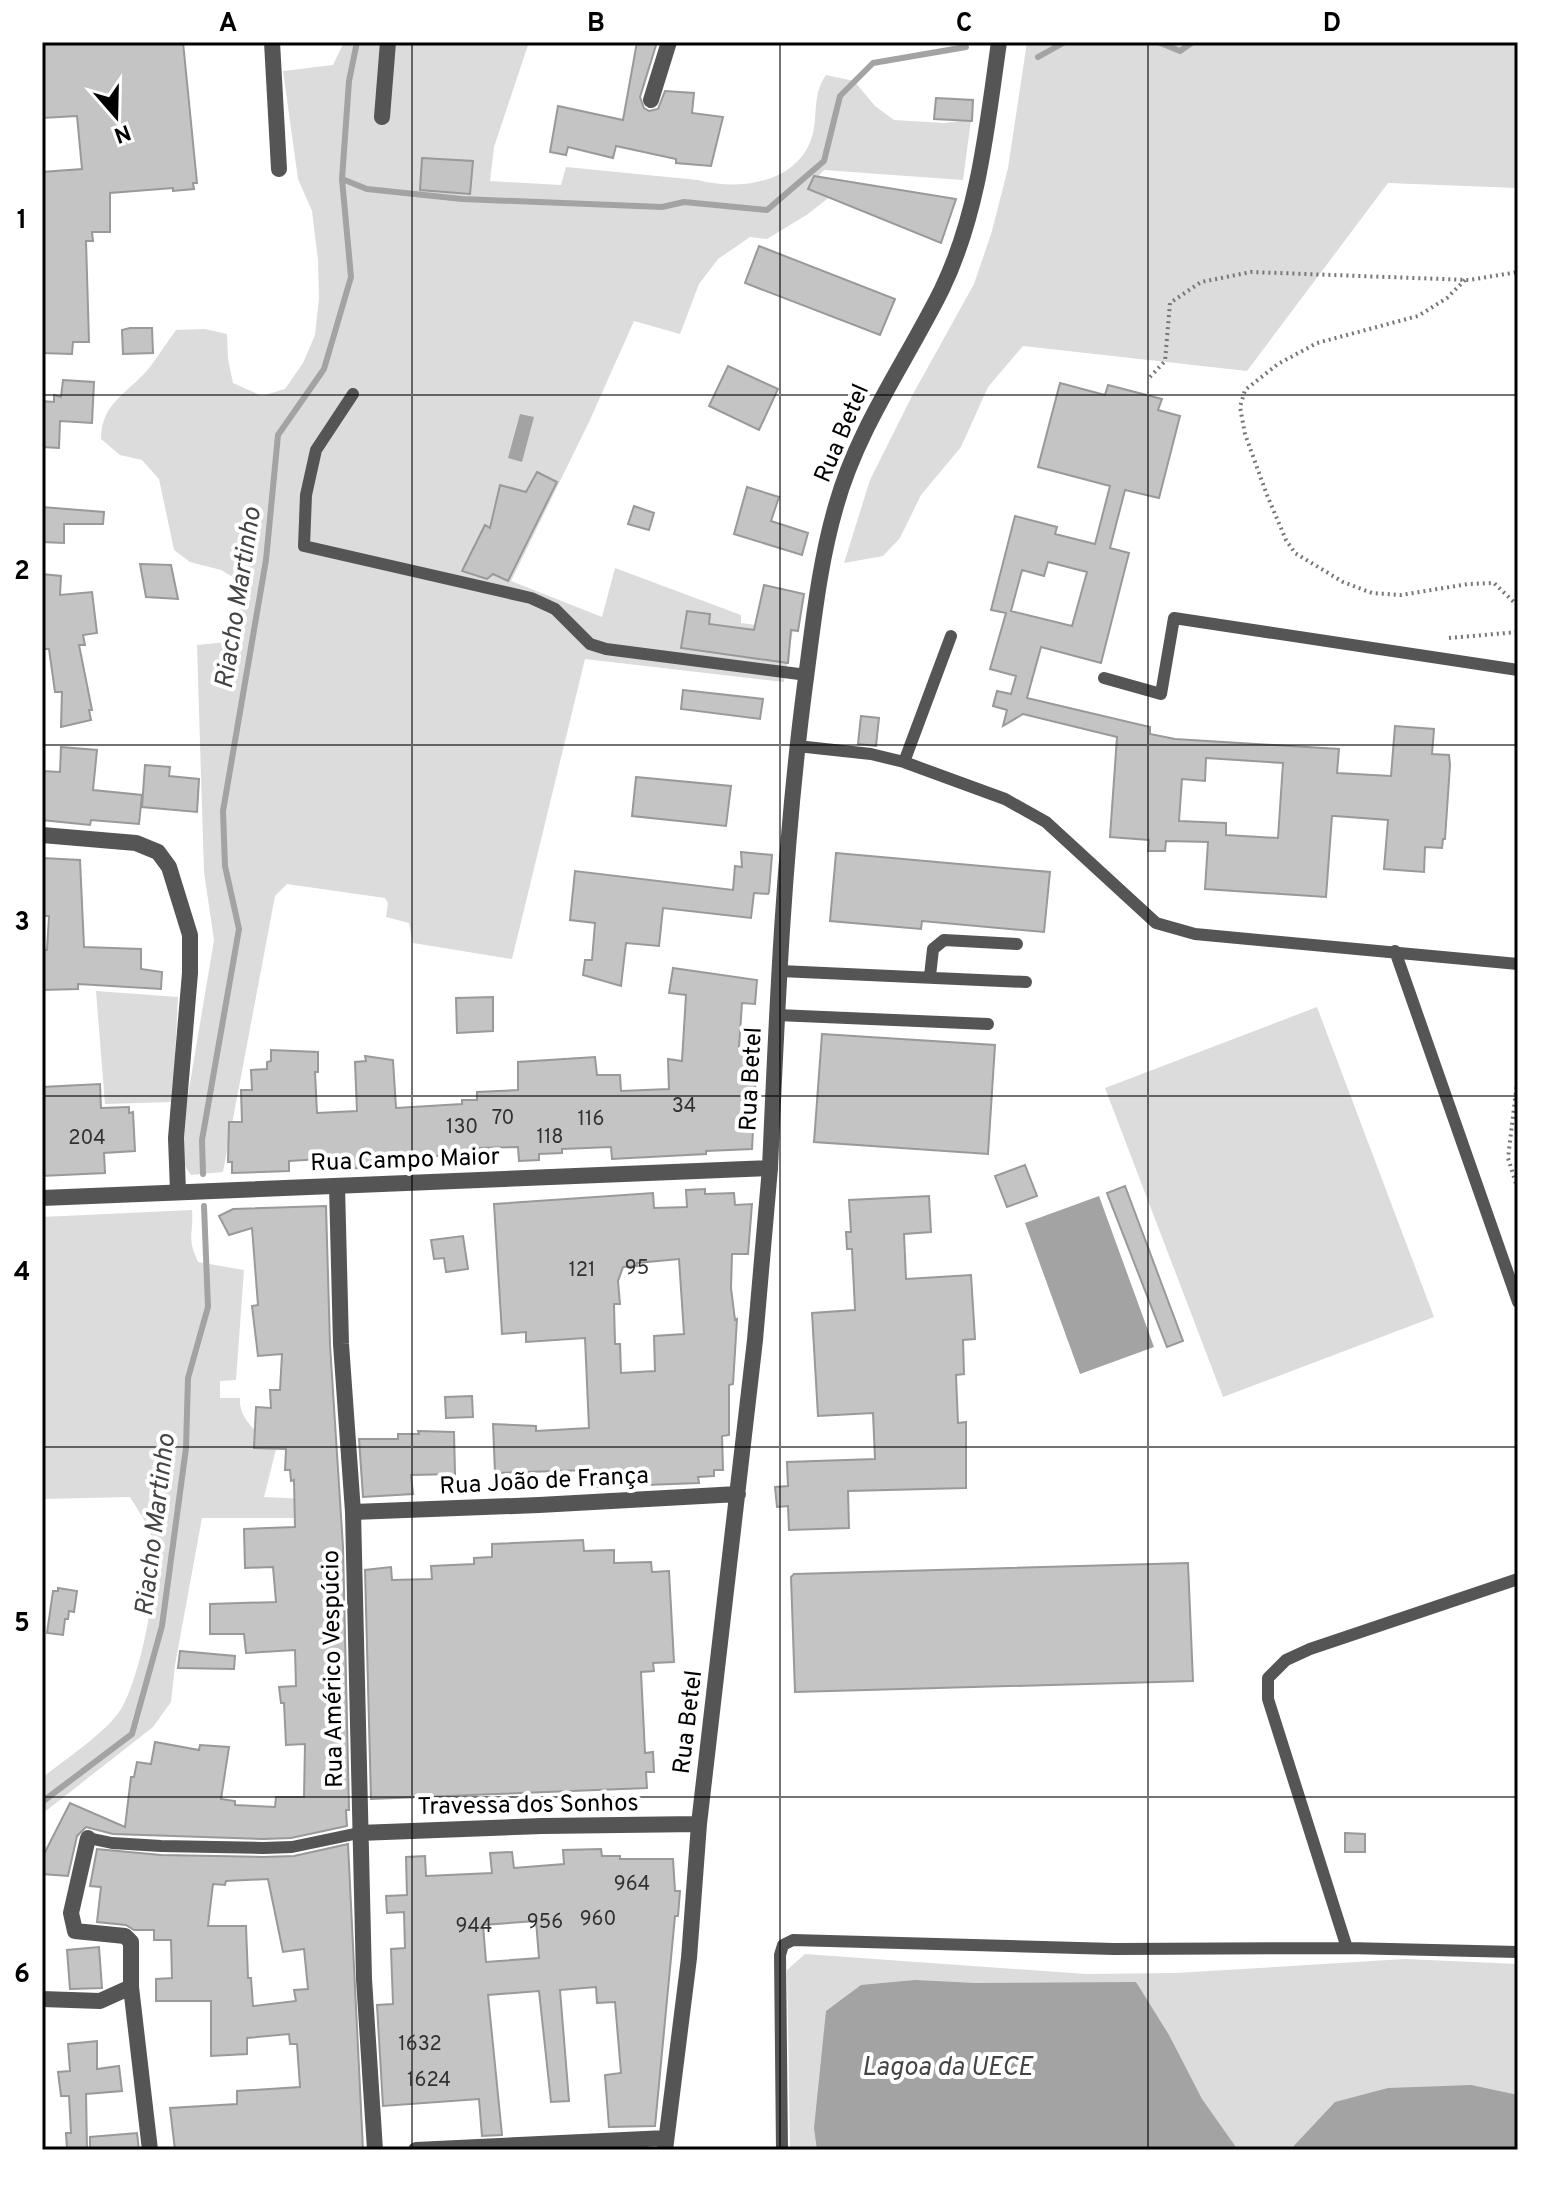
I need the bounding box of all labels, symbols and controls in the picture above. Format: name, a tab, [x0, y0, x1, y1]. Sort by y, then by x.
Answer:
text: A	[219, 8, 237, 41]
text: B	[587, 8, 605, 41]
text: C	[956, 8, 972, 41]
text: D	[1323, 8, 1341, 41]
north arrow	[76, 76, 156, 156]
text: N	[110, 117, 134, 148]
text: 1	[17, 205, 27, 238]
street label: Rua Betel	[809, 380, 877, 488]
water label: Riacho Martinho	[209, 505, 270, 691]
text: 2	[14, 556, 30, 589]
text: 3	[14, 907, 30, 940]
street label: Rua Betel	[734, 1026, 770, 1132]
house number: 34	[672, 1094, 696, 1120]
house number: 70	[492, 1106, 514, 1132]
house number: 116	[578, 1107, 604, 1133]
house number: 130	[446, 1115, 478, 1141]
house number: 118	[536, 1125, 564, 1151]
house number: 204	[68, 1126, 106, 1152]
street label: Rua Campo Maior	[310, 1143, 500, 1179]
house number: 95	[625, 1256, 649, 1282]
text: 4	[14, 1257, 30, 1290]
house number: 121	[568, 1258, 596, 1284]
water label: Riacho Martinho	[129, 1432, 184, 1618]
street label: Rua João de França	[439, 1462, 649, 1502]
street label: Rua Américo Vespúcio	[317, 1550, 351, 1788]
text: 5	[14, 1608, 30, 1641]
street label: Rua Betel	[668, 1669, 710, 1776]
street label: Travessa dos Sonhos	[417, 1789, 639, 1823]
house number: 964	[614, 1872, 650, 1898]
house number: 960	[580, 1907, 616, 1933]
house number: 956	[527, 1910, 563, 1936]
house number: 944	[456, 1914, 492, 1940]
text: 6	[14, 1959, 30, 1992]
house number: 1632	[398, 2032, 442, 2058]
water label: Lagoa da UECE	[862, 2052, 1034, 2085]
house number: 1624	[407, 2068, 451, 2094]

